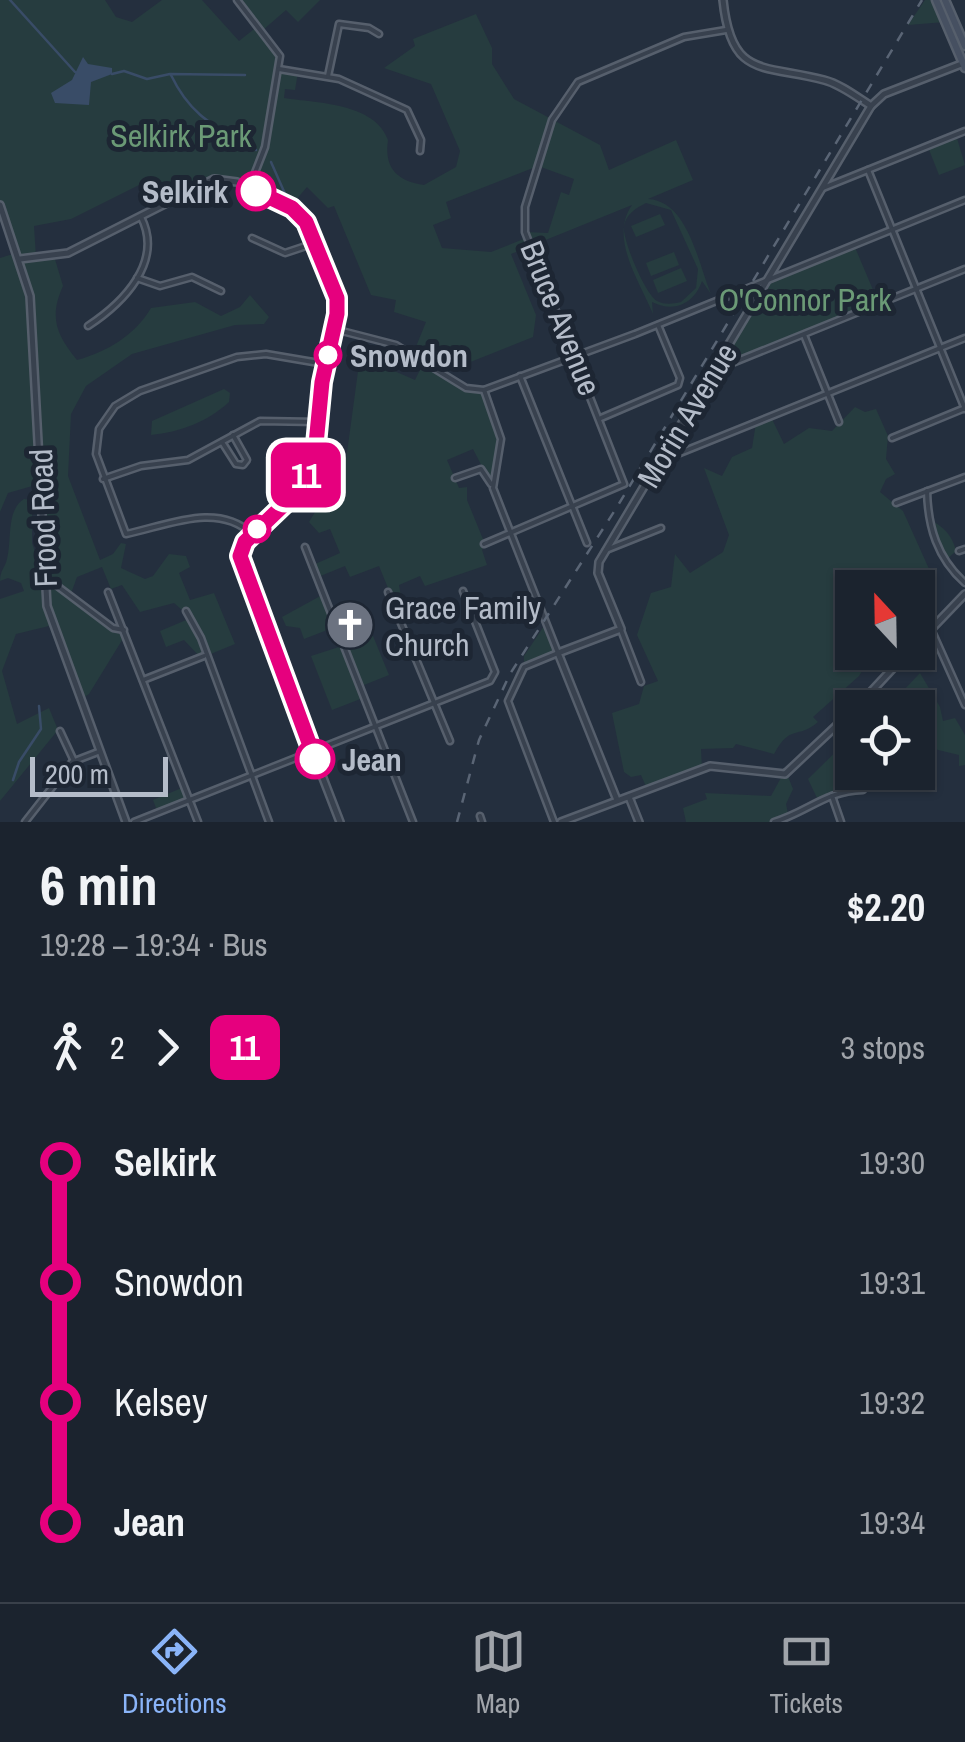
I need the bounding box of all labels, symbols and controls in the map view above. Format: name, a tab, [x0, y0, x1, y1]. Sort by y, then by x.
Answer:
park label: Selkirk Park	[110, 114, 253, 157]
place label: Selkirk	[142, 170, 228, 213]
marker: Selkirk	[237, 172, 275, 210]
street label: Bruce Avenue	[511, 234, 611, 402]
park label: O'Connor Park	[719, 278, 892, 321]
place label: Snowdon	[350, 334, 468, 377]
street label: Morin Avenue	[627, 335, 747, 495]
marker: Snowdon	[315, 342, 341, 368]
line badge: 11	[261, 442, 351, 508]
street label: Frood Road	[19, 448, 67, 588]
text: 11	[291, 452, 321, 499]
unlabelled marker	[244, 516, 270, 542]
north arrow	[835, 570, 935, 670]
map controls	[835, 570, 935, 790]
place label: Grace Family Church	[385, 586, 541, 666]
church icon: Grace Family Church	[324, 599, 376, 651]
button: locate	[835, 690, 935, 790]
place label: Jean	[342, 738, 402, 781]
marker: Jean	[296, 740, 334, 778]
scale bar	[30, 752, 168, 796]
text: 200 m	[45, 755, 109, 793]
text: 6 min	[40, 848, 158, 922]
text: $2.20	[847, 882, 925, 933]
text: 19:28 – 19:34 · Bus	[40, 923, 268, 966]
icon: walk	[40, 1020, 95, 1075]
icon: forward	[140, 1020, 195, 1075]
text: 11	[230, 1024, 260, 1071]
text: 2	[110, 1026, 125, 1069]
text: 3 stops	[840, 1026, 925, 1069]
text: Selkirk	[114, 1137, 216, 1188]
text: 19:30	[859, 1141, 925, 1184]
text: Snowdon	[114, 1257, 244, 1308]
text: 19:31	[859, 1261, 925, 1304]
text: Kelsey	[114, 1377, 208, 1428]
text: 19:32	[859, 1381, 925, 1424]
text: Jean	[114, 1497, 185, 1548]
text: 19:34	[859, 1501, 925, 1544]
tab: Directions	[122, 1624, 227, 1722]
tab: Map	[471, 1624, 526, 1722]
tab: Tickets	[769, 1624, 843, 1722]

